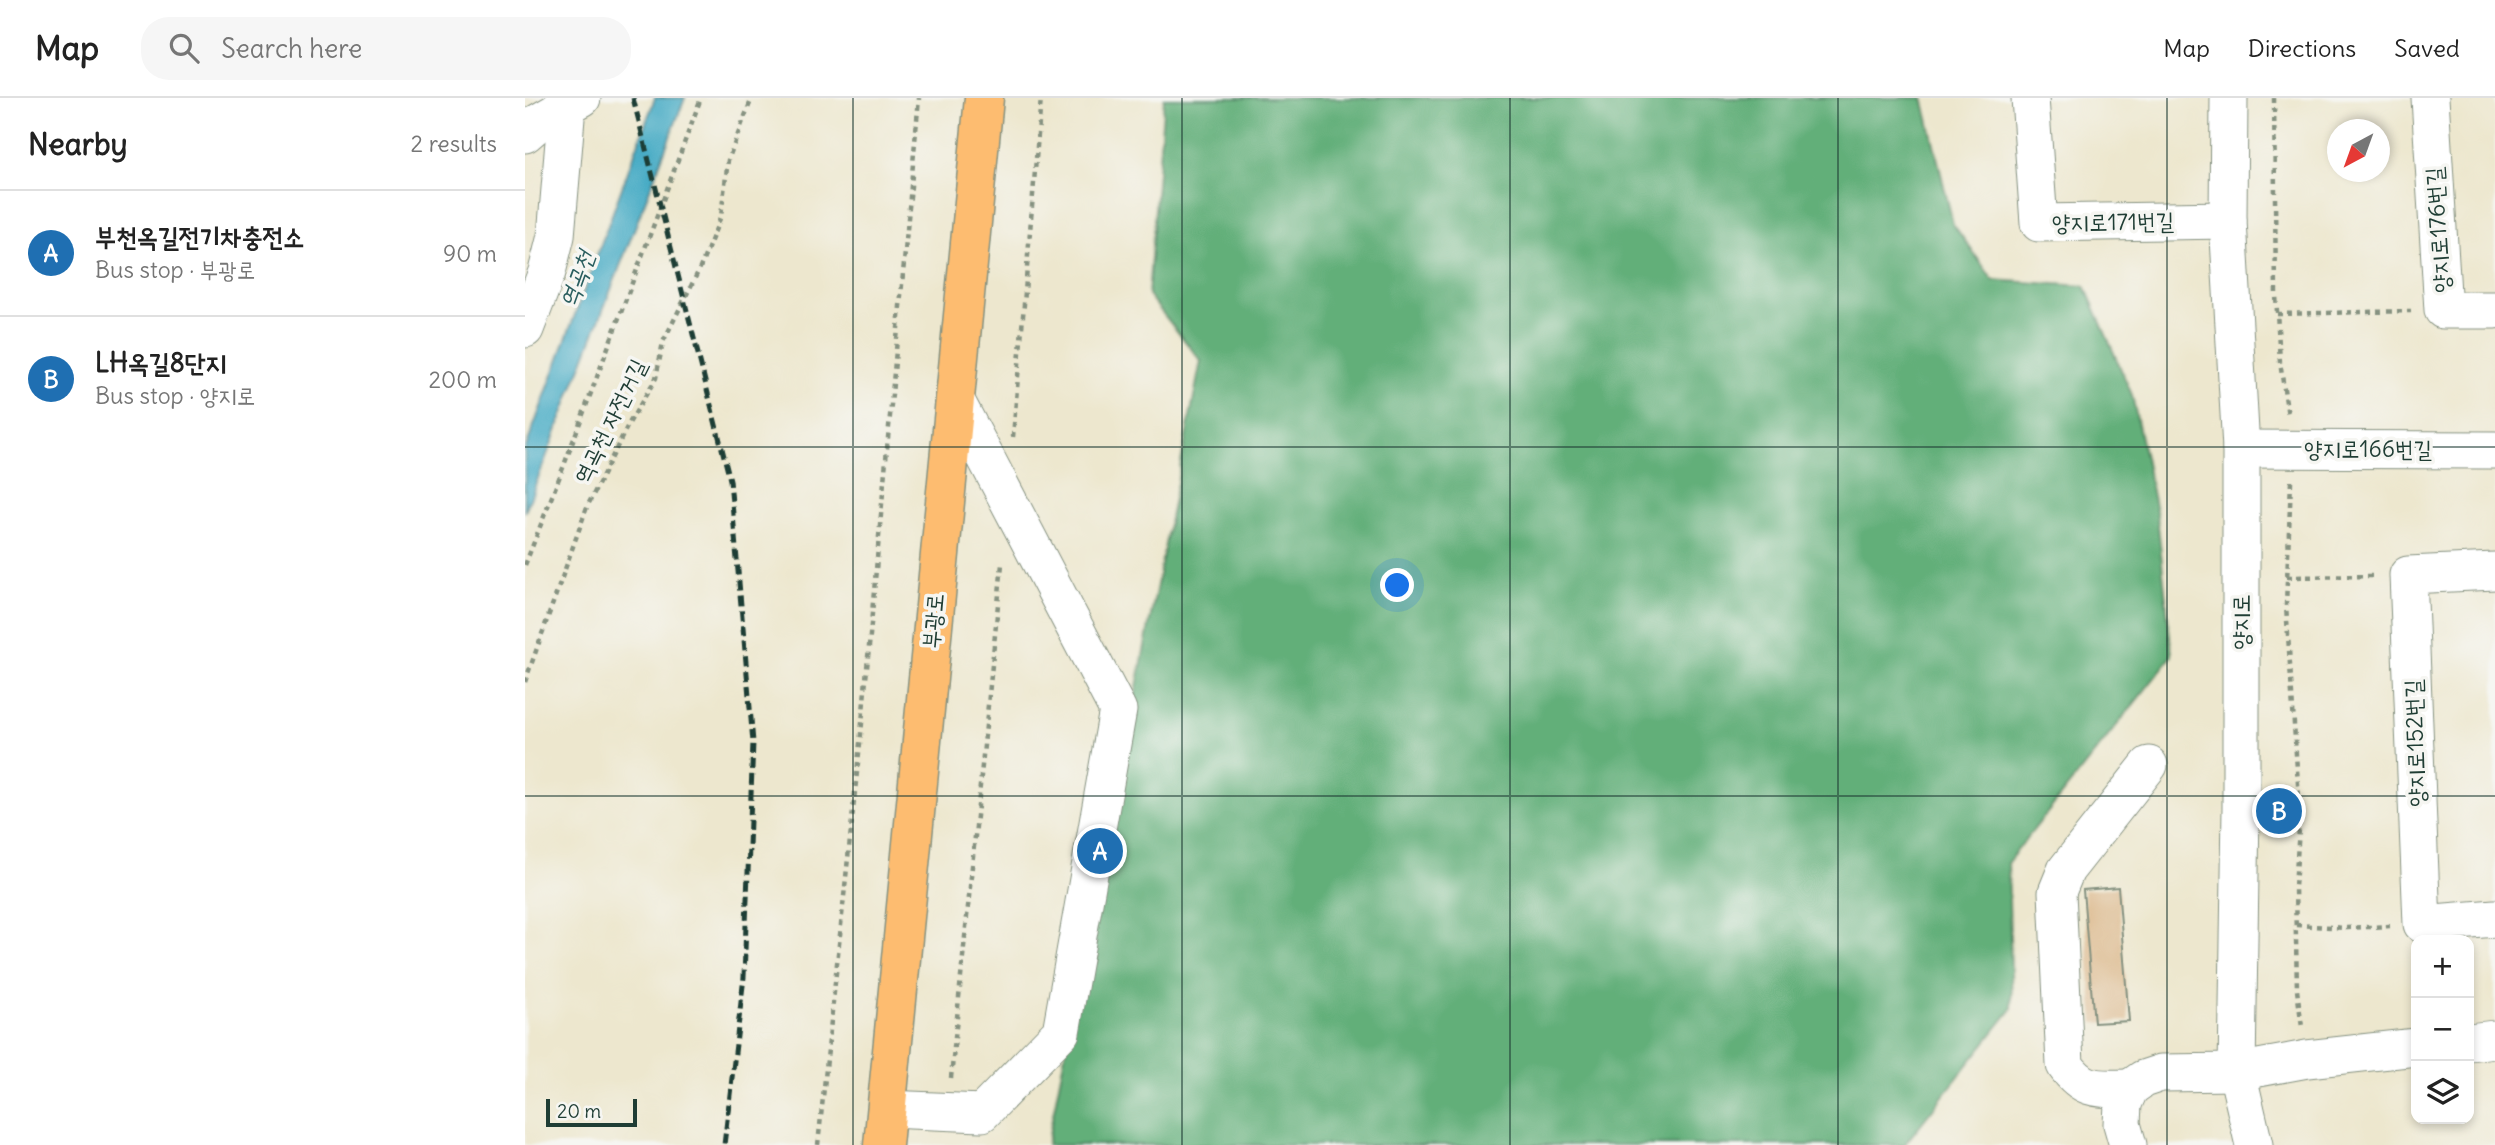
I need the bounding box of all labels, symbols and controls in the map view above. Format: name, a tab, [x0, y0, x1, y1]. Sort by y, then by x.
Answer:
search box	[141, 17, 631, 80]
text: Map	[35, 27, 99, 69]
icon: search	[165, 29, 203, 67]
text: Search here	[221, 32, 362, 65]
text: Map	[2163, 33, 2210, 63]
text: Directions	[2248, 33, 2356, 63]
text: Saved	[2394, 33, 2460, 63]
north arrow	[2327, 119, 2390, 182]
text: Nearby	[28, 125, 128, 163]
text: 2 results	[411, 129, 497, 158]
street label: 양지로176번길	[2419, 166, 2456, 294]
street label: 양지로171번길	[2052, 206, 2174, 237]
text: 부천옥길전기차충전소	[95, 220, 304, 253]
text: A	[44, 239, 58, 268]
text: 90 m	[443, 239, 497, 268]
water label: 역곡천	[552, 244, 601, 311]
text: Bus stop · 부광로	[95, 255, 255, 284]
text: LH옥길8단지	[95, 346, 226, 379]
street label: 역곡천 자전거길	[567, 354, 652, 488]
text: B	[43, 365, 59, 394]
text: 200 m	[428, 365, 497, 394]
text: Bus stop · 양지로	[95, 381, 255, 410]
street label: 양지로166번길	[2304, 434, 2432, 463]
your location	[1380, 568, 1414, 602]
street label: 부광로	[916, 592, 949, 650]
street label: 양지로	[2226, 594, 2255, 650]
street label: 양지로152번길	[2398, 679, 2431, 807]
pin: B	[2256, 785, 2302, 837]
pin: A	[1077, 825, 1123, 877]
map controls	[2411, 935, 2474, 1124]
button: +	[2411, 935, 2474, 998]
button: −	[2411, 998, 2474, 1061]
button: layers	[2411, 1061, 2474, 1124]
scale bar	[546, 1096, 637, 1128]
text: 20 m	[557, 1099, 601, 1123]

